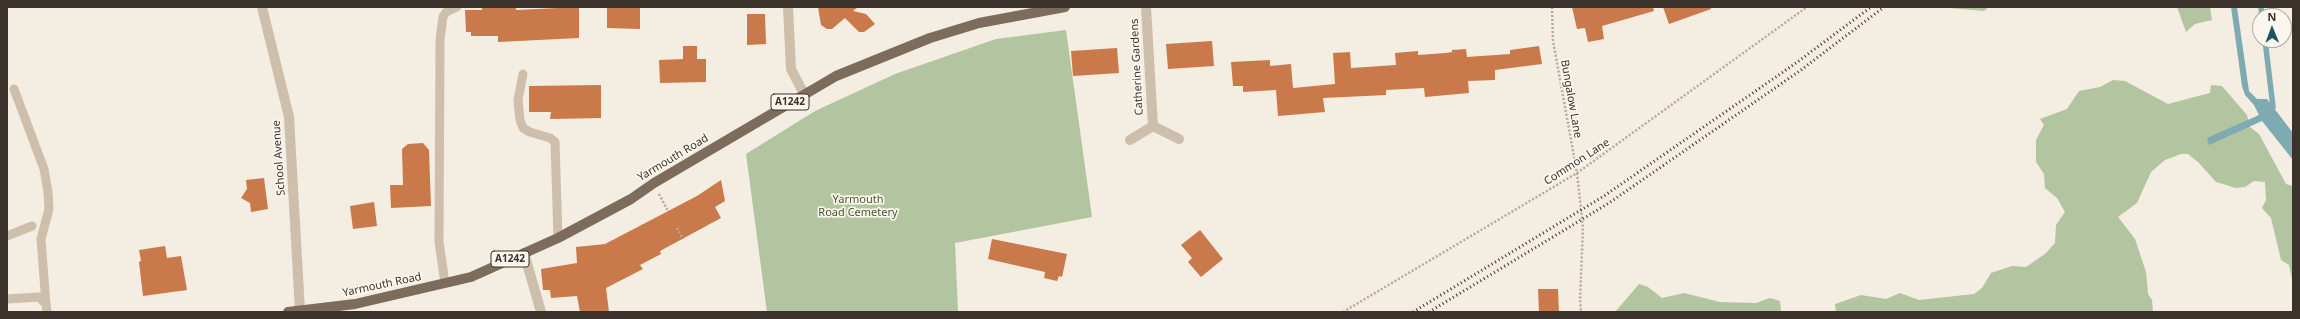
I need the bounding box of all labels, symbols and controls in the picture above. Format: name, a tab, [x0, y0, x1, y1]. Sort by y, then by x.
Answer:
north arrow	[2252, 8, 2292, 48]
text: N	[2267, 9, 2276, 24]
street label: Catherine Gardens	[1128, 18, 1146, 116]
street label: Bungalow Lane	[1558, 59, 1584, 139]
road number: A1242	[771, 94, 809, 110]
street label: School Avenue	[270, 120, 288, 196]
street label: Yarmouth Road	[635, 132, 711, 184]
street label: Common Lane	[1542, 136, 1612, 188]
park label: Yarmouth Road Cemetery	[818, 193, 898, 219]
road number: A1242	[491, 251, 529, 267]
street label: Yarmouth Road	[341, 270, 423, 300]

